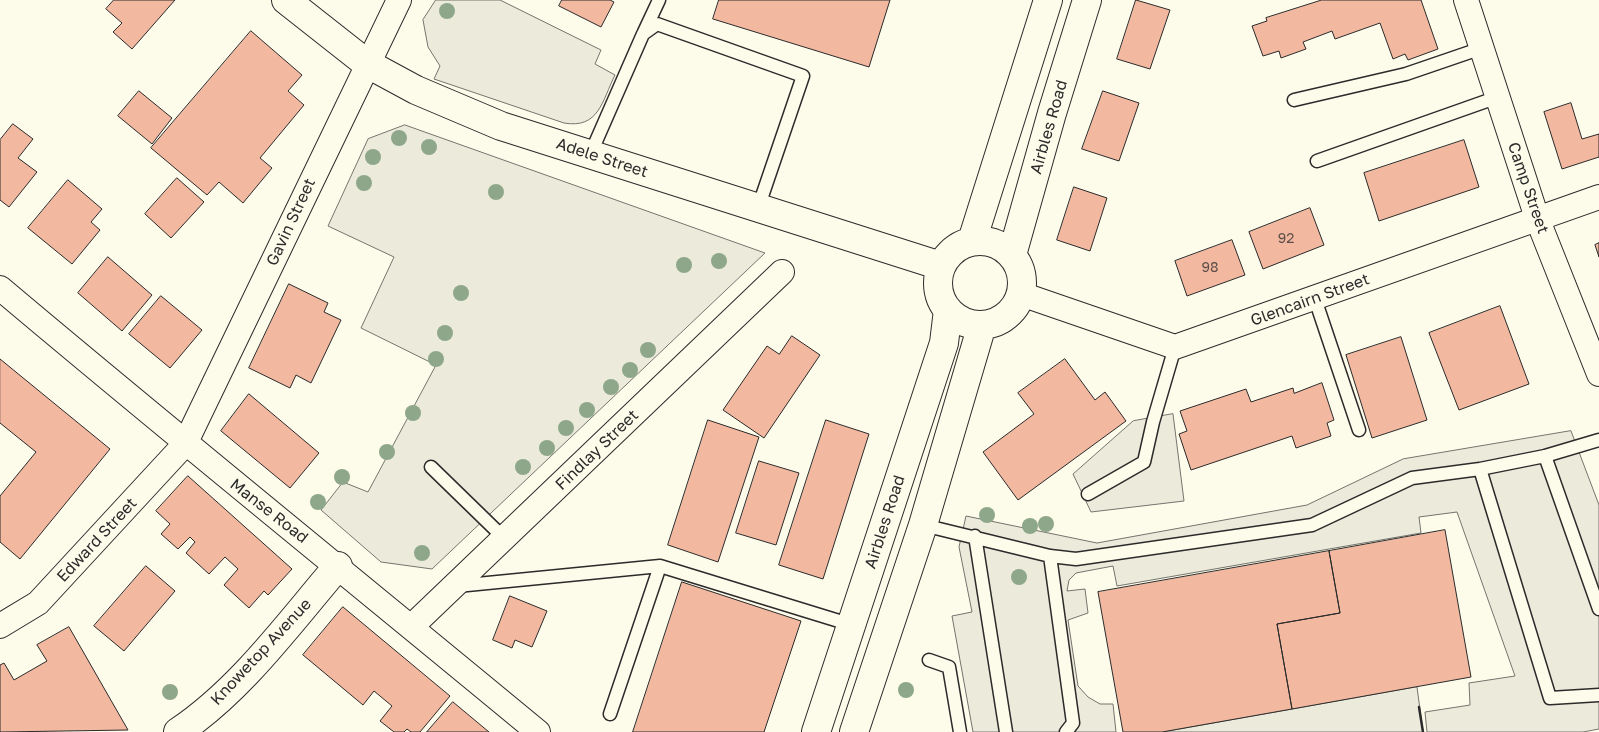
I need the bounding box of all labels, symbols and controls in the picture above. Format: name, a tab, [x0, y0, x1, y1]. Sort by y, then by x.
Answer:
street label: Airbles Road	[1026, 78, 1072, 176]
street label: Adele Street	[554, 134, 650, 182]
street label: Camp Street	[1503, 140, 1553, 236]
street label: Gavin Street	[262, 175, 320, 269]
house number: 92	[1278, 231, 1294, 247]
house number: 98	[1201, 260, 1219, 276]
street label: Glencairn Street	[1248, 270, 1372, 330]
street label: Findlay Street	[552, 406, 642, 494]
street label: Airbles Road	[861, 473, 909, 571]
street label: Manse Road	[226, 475, 312, 547]
street label: Edward Street	[53, 494, 141, 586]
street label: Knowetop Avenue	[207, 595, 315, 709]

